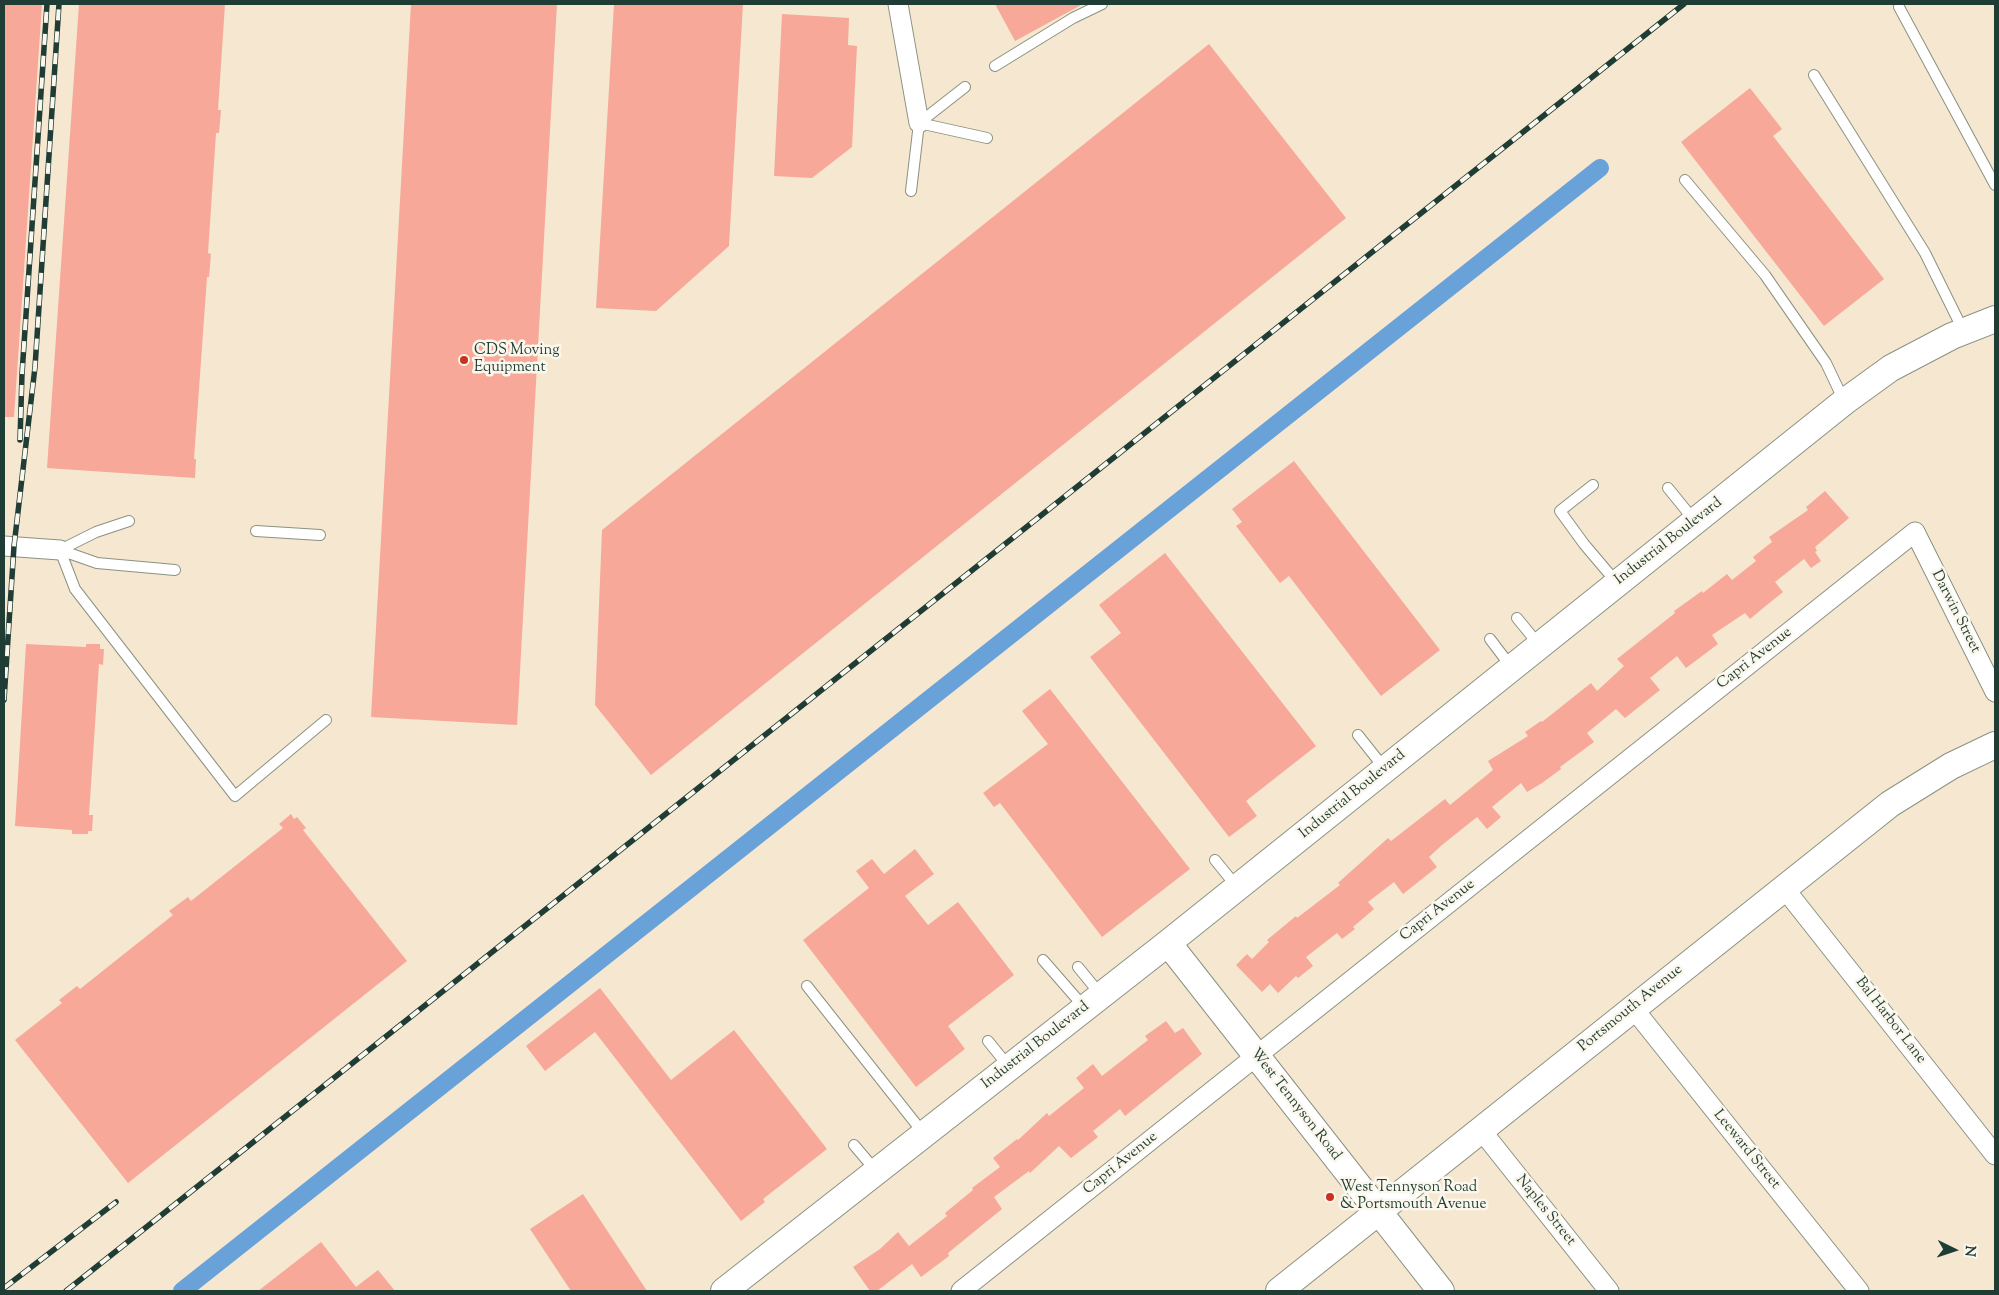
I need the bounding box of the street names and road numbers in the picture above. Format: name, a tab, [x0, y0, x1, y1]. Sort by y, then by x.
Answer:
street label: Industrial Boulevard	[1612, 494, 1726, 590]
street label: Darwin Street	[1926, 568, 1984, 656]
street label: Capri Avenue	[1714, 624, 1796, 694]
street label: Industrial Boulevard	[1296, 747, 1410, 843]
street label: Capri Avenue	[1397, 876, 1479, 946]
street label: Portsmouth Avenue	[1575, 961, 1687, 1057]
street label: Bal Harbor Lane	[1851, 974, 1929, 1068]
street label: Industrial Boulevard	[979, 998, 1093, 1094]
street label: West Tennyson Road	[1246, 1045, 1344, 1165]
street label: Leeward Street	[1709, 1107, 1783, 1193]
street label: Capri Avenue	[1080, 1129, 1162, 1199]
street label: Naples Street	[1511, 1172, 1579, 1250]

